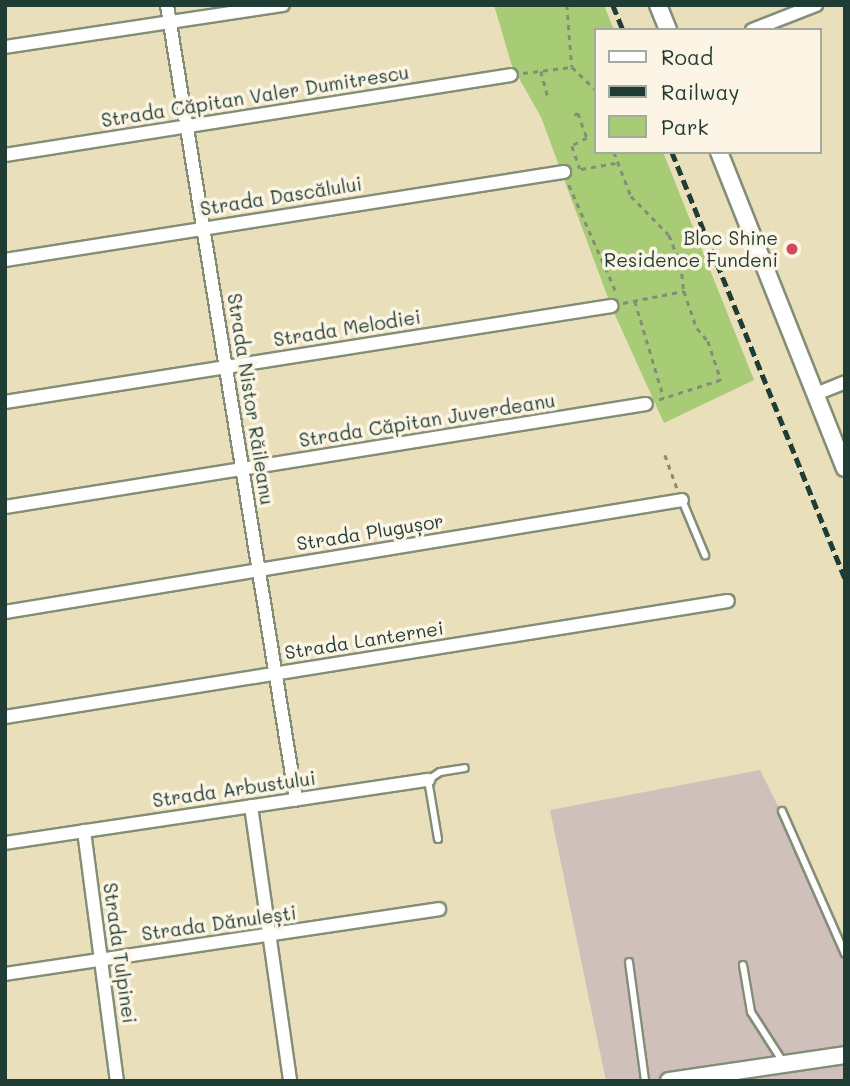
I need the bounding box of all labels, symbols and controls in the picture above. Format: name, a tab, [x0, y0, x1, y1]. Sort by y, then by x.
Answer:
legend	[594, 28, 822, 154]
text: Road	[661, 43, 713, 70]
street label: Strada Căpitan Valer Dumitrescu	[100, 60, 410, 132]
text: Railway	[661, 78, 740, 105]
text: Park	[661, 113, 709, 140]
street label: Strada Dascălului	[198, 172, 364, 220]
place label: Bloc Shine Residence Fundeni	[604, 227, 778, 271]
marker: Bloc Shine Residence Fundeni	[784, 241, 800, 257]
street label: Strada Nistor Răileanu	[223, 292, 279, 506]
street label: Strada Melodiei	[272, 305, 422, 351]
street label: Strada Căpitan Juverdeanu	[297, 388, 557, 452]
street label: Strada Plugușor	[295, 509, 445, 555]
street label: Strada Lanternei	[283, 616, 445, 664]
street label: Strada Arbustului	[151, 766, 317, 812]
street label: Strada Tulpinei	[99, 881, 141, 1025]
street label: Strada Dănulești	[140, 901, 298, 945]

